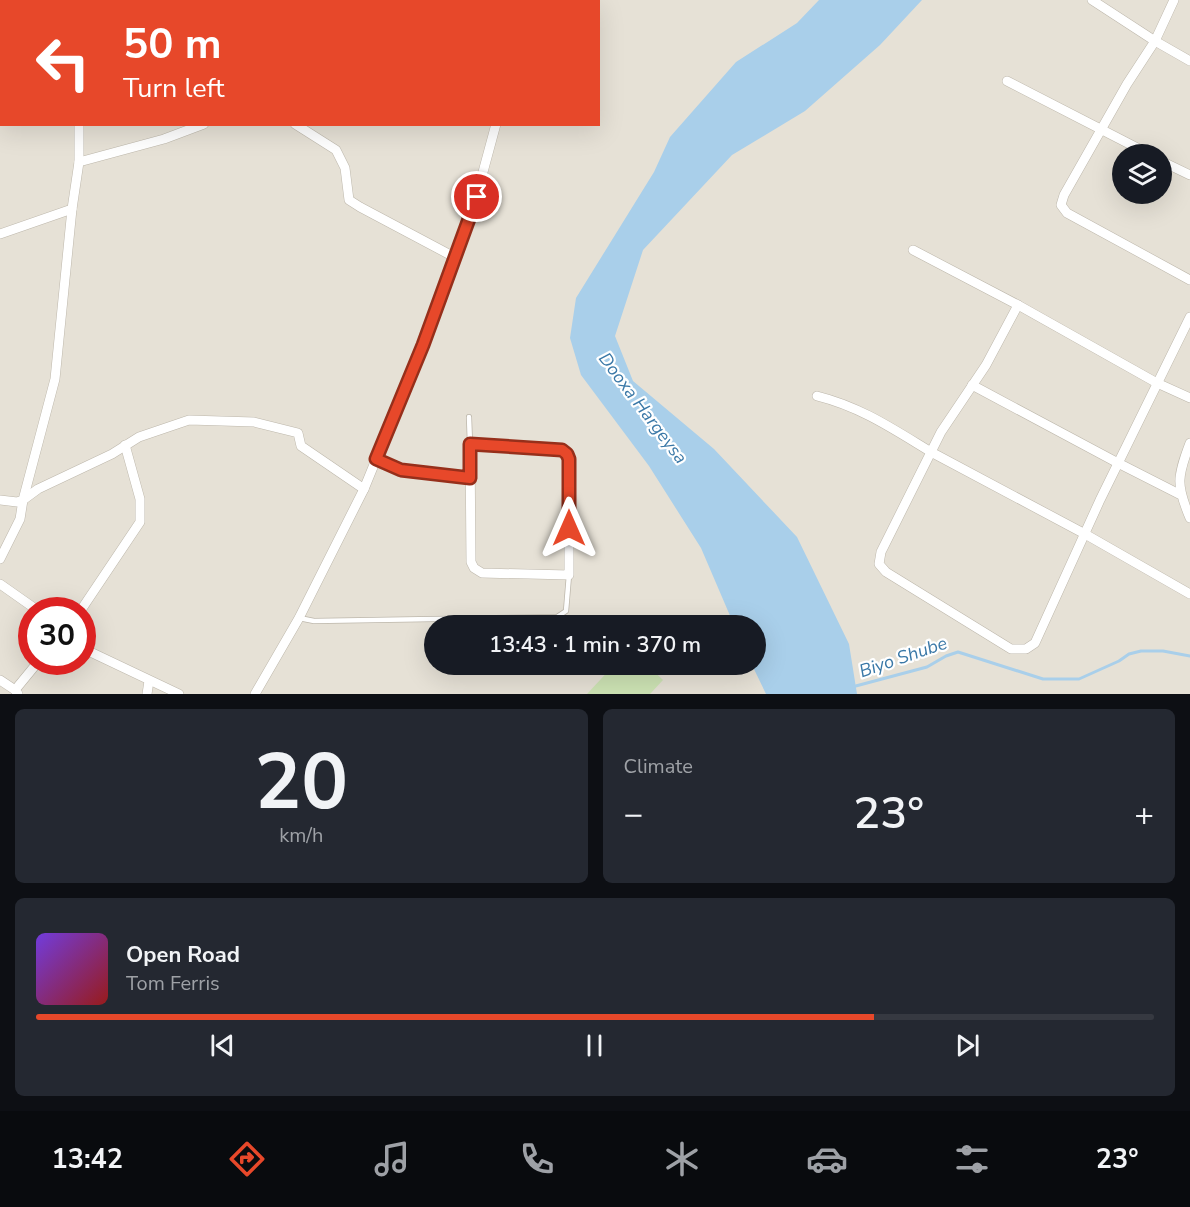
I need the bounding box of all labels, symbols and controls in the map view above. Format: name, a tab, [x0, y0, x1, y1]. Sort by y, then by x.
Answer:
text: 50 m	[123, 16, 222, 73]
icon: left	[24, 24, 102, 102]
text: Turn left	[123, 70, 224, 107]
map controls	[1112, 144, 1172, 204]
button: layers	[1112, 144, 1172, 204]
pin	[451, 171, 502, 222]
icon: arrive	[460, 180, 493, 213]
water label: Dooxa Hargeysa	[593, 347, 693, 469]
position arrow	[537, 496, 601, 560]
speed limit sign: 30	[18, 597, 96, 675]
text: 13:43 · 1 min · 370 m	[489, 630, 701, 660]
water label: Biyo Shube	[856, 631, 951, 683]
text: 20	[254, 729, 348, 836]
text: Climate	[624, 753, 693, 780]
text: 23°	[853, 783, 924, 844]
text: −	[624, 792, 643, 837]
text: +	[1134, 792, 1154, 837]
text: km/h	[279, 822, 323, 849]
text: Open Road	[126, 940, 240, 970]
text: Tom Ferris	[126, 970, 220, 997]
icon: previous	[206, 1029, 239, 1062]
icon: pause	[578, 1029, 611, 1062]
icon: next	[951, 1029, 984, 1062]
icon: directions	[226, 1138, 268, 1180]
icon: music	[371, 1138, 413, 1180]
icon: phone	[516, 1138, 558, 1180]
icon: climate	[661, 1138, 703, 1180]
icon: car	[806, 1138, 848, 1180]
icon: filters	[951, 1138, 993, 1180]
text: 13:42	[51, 1141, 123, 1178]
text: 23°	[1096, 1141, 1138, 1178]

